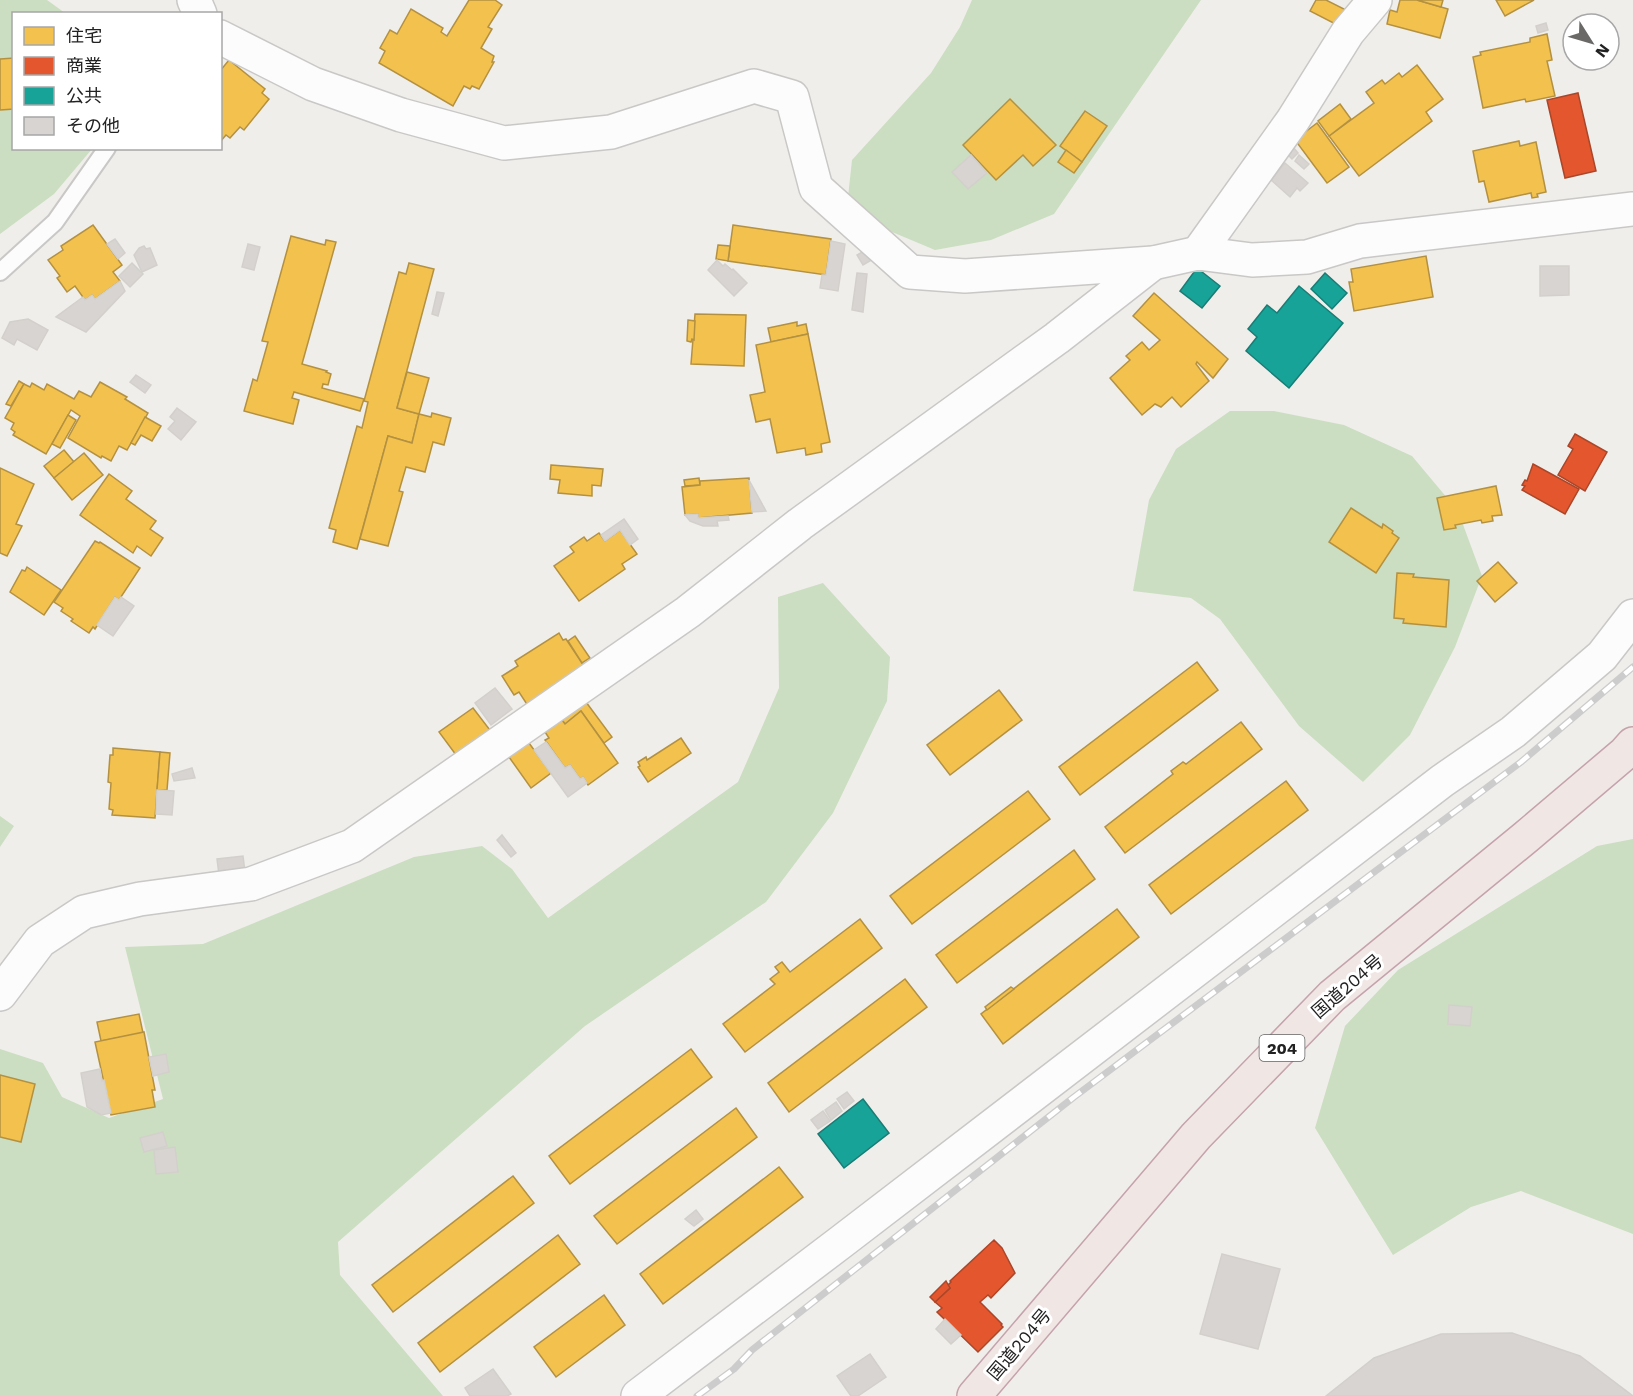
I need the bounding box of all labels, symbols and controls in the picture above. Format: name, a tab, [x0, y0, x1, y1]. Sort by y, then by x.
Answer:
legend	[12, 12, 222, 150]
north arrow	[1561, 12, 1621, 72]
text: 住宅	[66, 25, 102, 46]
text: N	[1591, 40, 1614, 61]
text: 商業	[66, 55, 102, 76]
text: 公共	[66, 85, 102, 106]
text: その他	[66, 115, 120, 136]
street label: 国道204号	[1307, 950, 1387, 1022]
road number: 204	[1260, 1035, 1304, 1061]
street label: 国道204号	[983, 1304, 1055, 1384]

